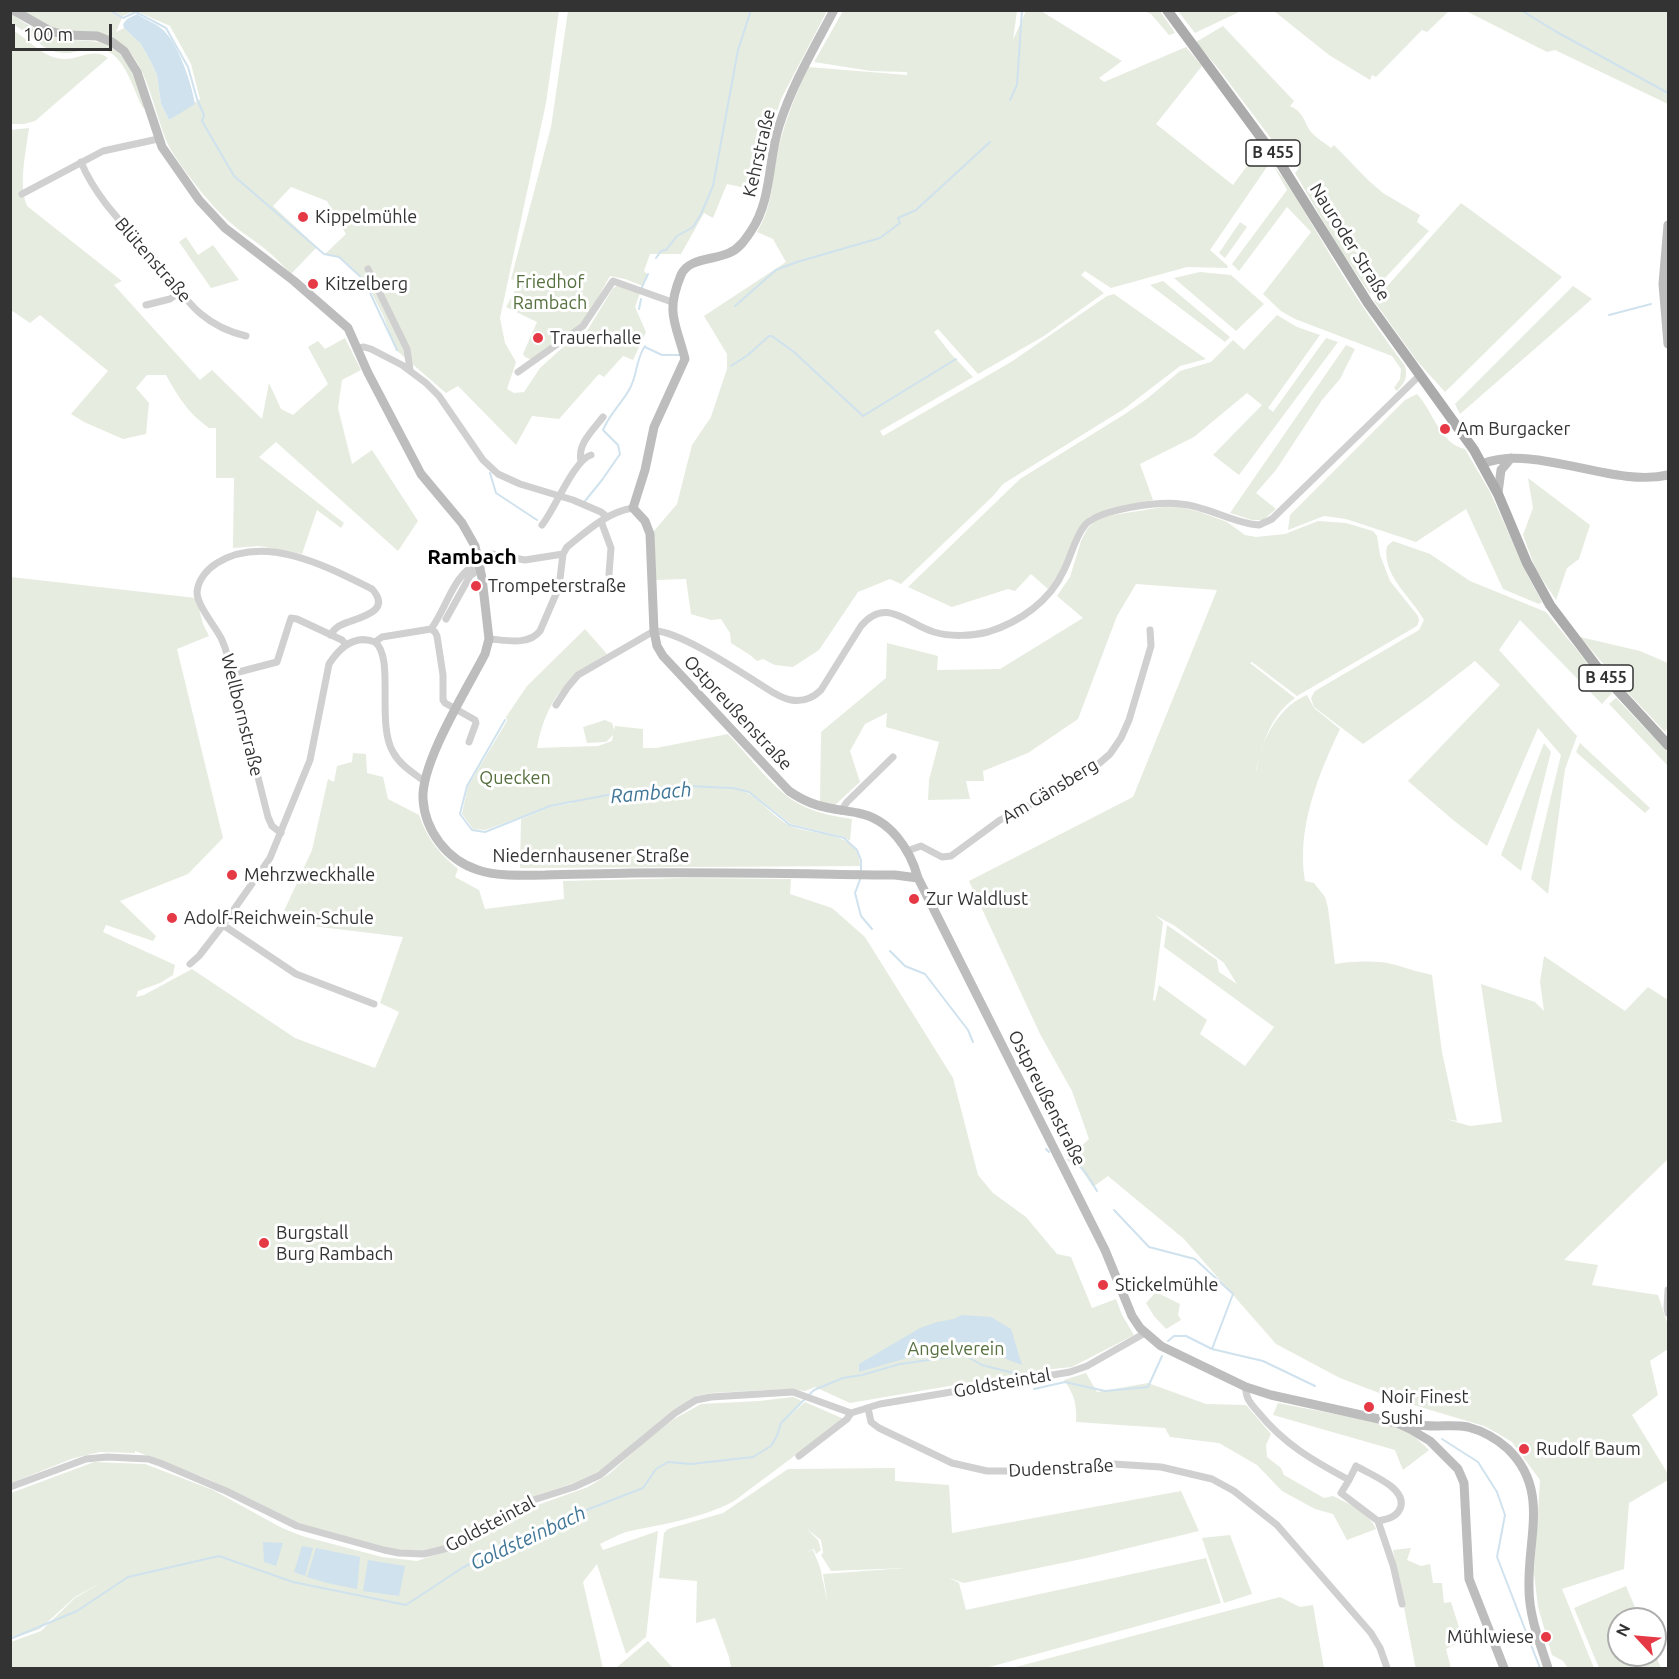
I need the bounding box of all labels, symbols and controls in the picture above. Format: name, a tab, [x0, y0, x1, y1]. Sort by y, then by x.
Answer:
scale bar	[15, 12, 116, 50]
text: 100 m	[23, 24, 73, 44]
street label: Kehrstraße	[738, 107, 780, 199]
road number: B 455	[1246, 140, 1300, 166]
street label: Nauroder Straße	[1305, 179, 1395, 305]
place label: Kippelmühle	[315, 206, 417, 228]
marker: Kippelmühle	[296, 210, 310, 224]
street label: Blütenstraße	[110, 213, 196, 307]
park label: Friedhof Rambach	[513, 271, 587, 314]
place label: Kitzelberg	[325, 273, 408, 295]
marker: Kitzelberg	[306, 277, 320, 291]
place label: Trauerhalle	[550, 327, 641, 349]
marker: Trauerhalle	[531, 331, 545, 345]
place label: Am Burgacker	[1457, 418, 1570, 440]
marker: Am Burgacker	[1438, 422, 1452, 436]
district label: Rambach	[427, 544, 517, 570]
place label: Trompeterstraße	[488, 575, 626, 597]
marker: Trompeterstraße	[469, 579, 483, 593]
street label: Wellbornstraße	[216, 651, 268, 779]
street label: Ostpreußenstraße	[679, 651, 797, 775]
road number: B 455	[1579, 665, 1633, 691]
street label: Am Gänsberg	[998, 754, 1102, 828]
park label: Quecken	[479, 767, 551, 789]
water label: Rambach	[609, 777, 693, 809]
street label: Niedernhausener Straße	[493, 845, 689, 867]
place label: Mehrzweckhalle	[244, 864, 375, 886]
marker: Mehrzweckhalle	[225, 868, 239, 882]
place label: Zur Waldlust	[926, 888, 1028, 910]
marker: Zur Waldlust	[907, 892, 921, 906]
place label: Adolf-Reichwein-Schule	[184, 907, 374, 929]
marker: Adolf-Reichwein-Schule	[165, 911, 179, 925]
street label: Ostpreußenstraße	[1004, 1027, 1090, 1169]
place label: Burgstall Burg Rambach	[276, 1222, 393, 1264]
marker: Burgstall Burg Rambach	[257, 1236, 271, 1250]
place label: Stickelmühle	[1115, 1274, 1218, 1296]
marker: Stickelmühle	[1096, 1278, 1110, 1292]
park label: Angelverein	[907, 1338, 1005, 1360]
street label: Goldsteintal	[952, 1364, 1052, 1402]
place label: Noir Finest Sushi	[1381, 1386, 1469, 1428]
marker: Noir Finest Sushi	[1362, 1400, 1376, 1414]
place label: Rudolf Baum	[1536, 1438, 1641, 1460]
marker: Rudolf Baum	[1517, 1442, 1531, 1456]
street label: Dudenstraße	[1008, 1454, 1114, 1482]
street label: Goldsteintal	[442, 1491, 538, 1557]
water label: Goldsteinbach	[466, 1501, 590, 1575]
north arrow	[1607, 1607, 1667, 1667]
text: N	[1612, 1621, 1633, 1639]
place label: Mühlwiese	[1447, 1626, 1534, 1648]
marker: Mühlwiese	[1539, 1630, 1553, 1644]

